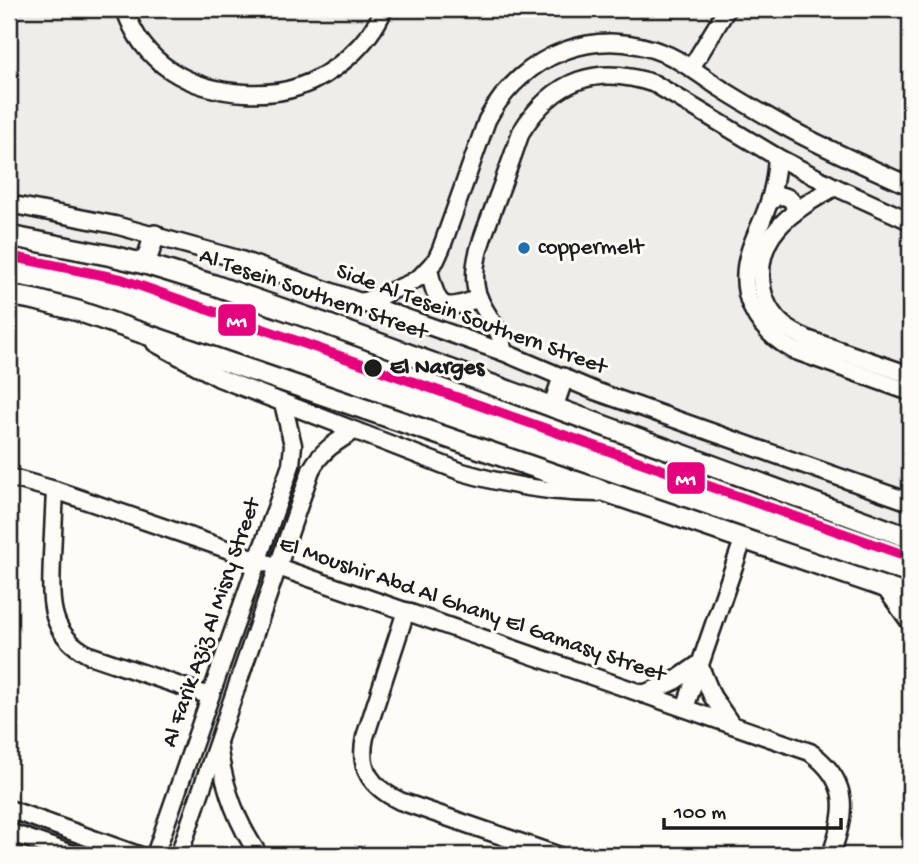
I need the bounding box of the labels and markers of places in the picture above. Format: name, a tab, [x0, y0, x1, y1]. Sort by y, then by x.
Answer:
place label: coppermelt	[538, 235, 645, 262]
marker: coppermelt	[516, 240, 532, 256]
place label: El Narges	[390, 355, 486, 382]
marker: El Narges	[362, 357, 384, 379]

